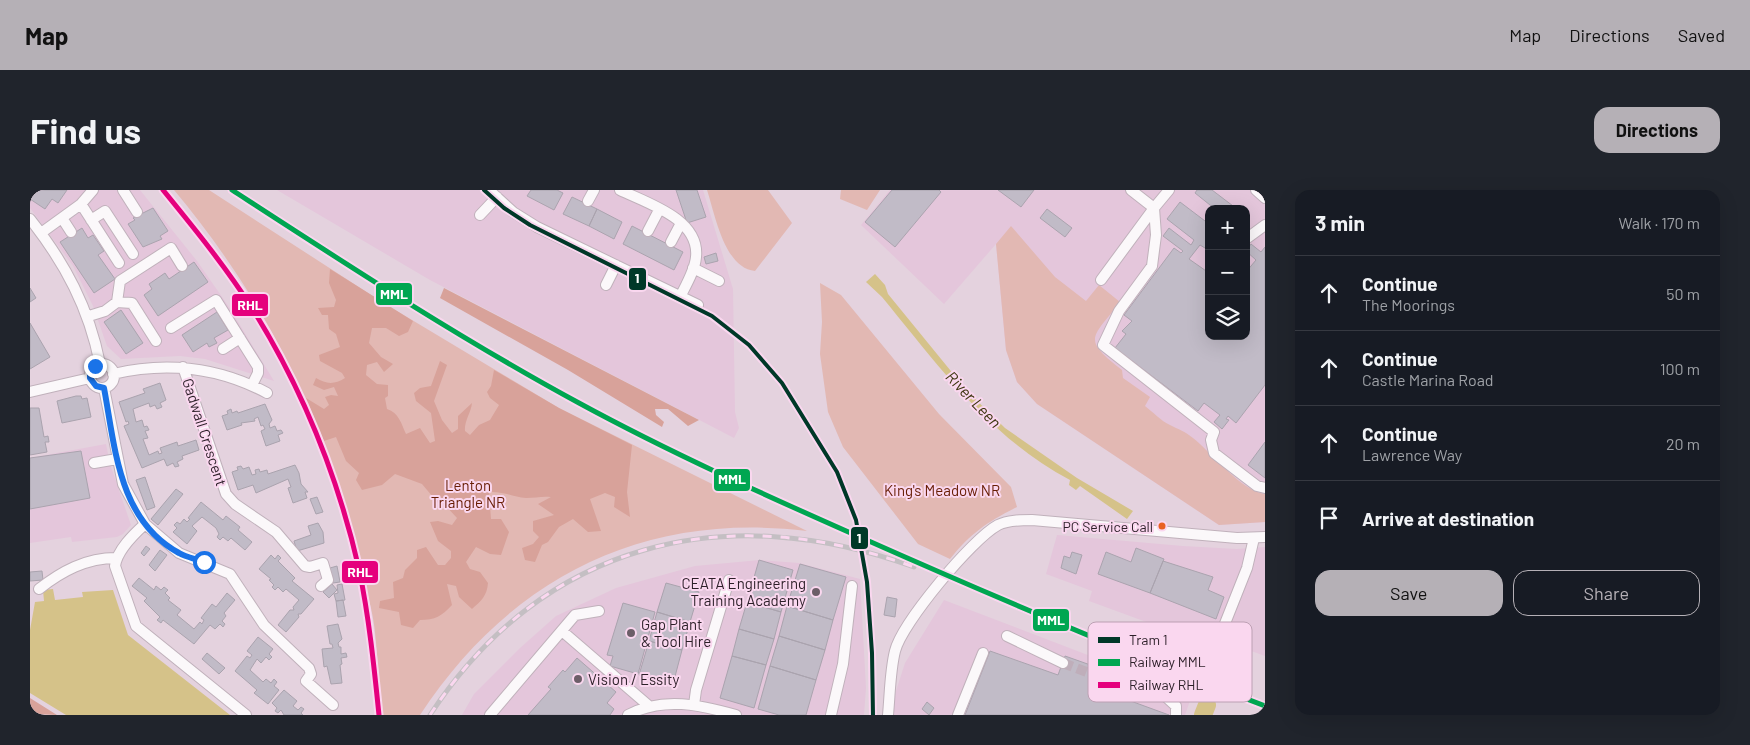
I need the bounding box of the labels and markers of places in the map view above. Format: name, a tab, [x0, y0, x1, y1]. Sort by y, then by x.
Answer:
place label: PC Service Call	[1063, 518, 1153, 535]
marker: PC Service Call	[1157, 521, 1167, 531]
place label: CEATA Engineering Training Academy	[682, 574, 806, 609]
marker: CEATA Engineering Training Academy	[810, 586, 822, 598]
place label: Gap Plant & Tool Hire	[641, 615, 711, 650]
marker: Gap Plant & Tool Hire	[625, 627, 637, 639]
place label: Vision / Essity	[588, 670, 680, 688]
marker: Vision / Essity	[572, 673, 584, 685]

